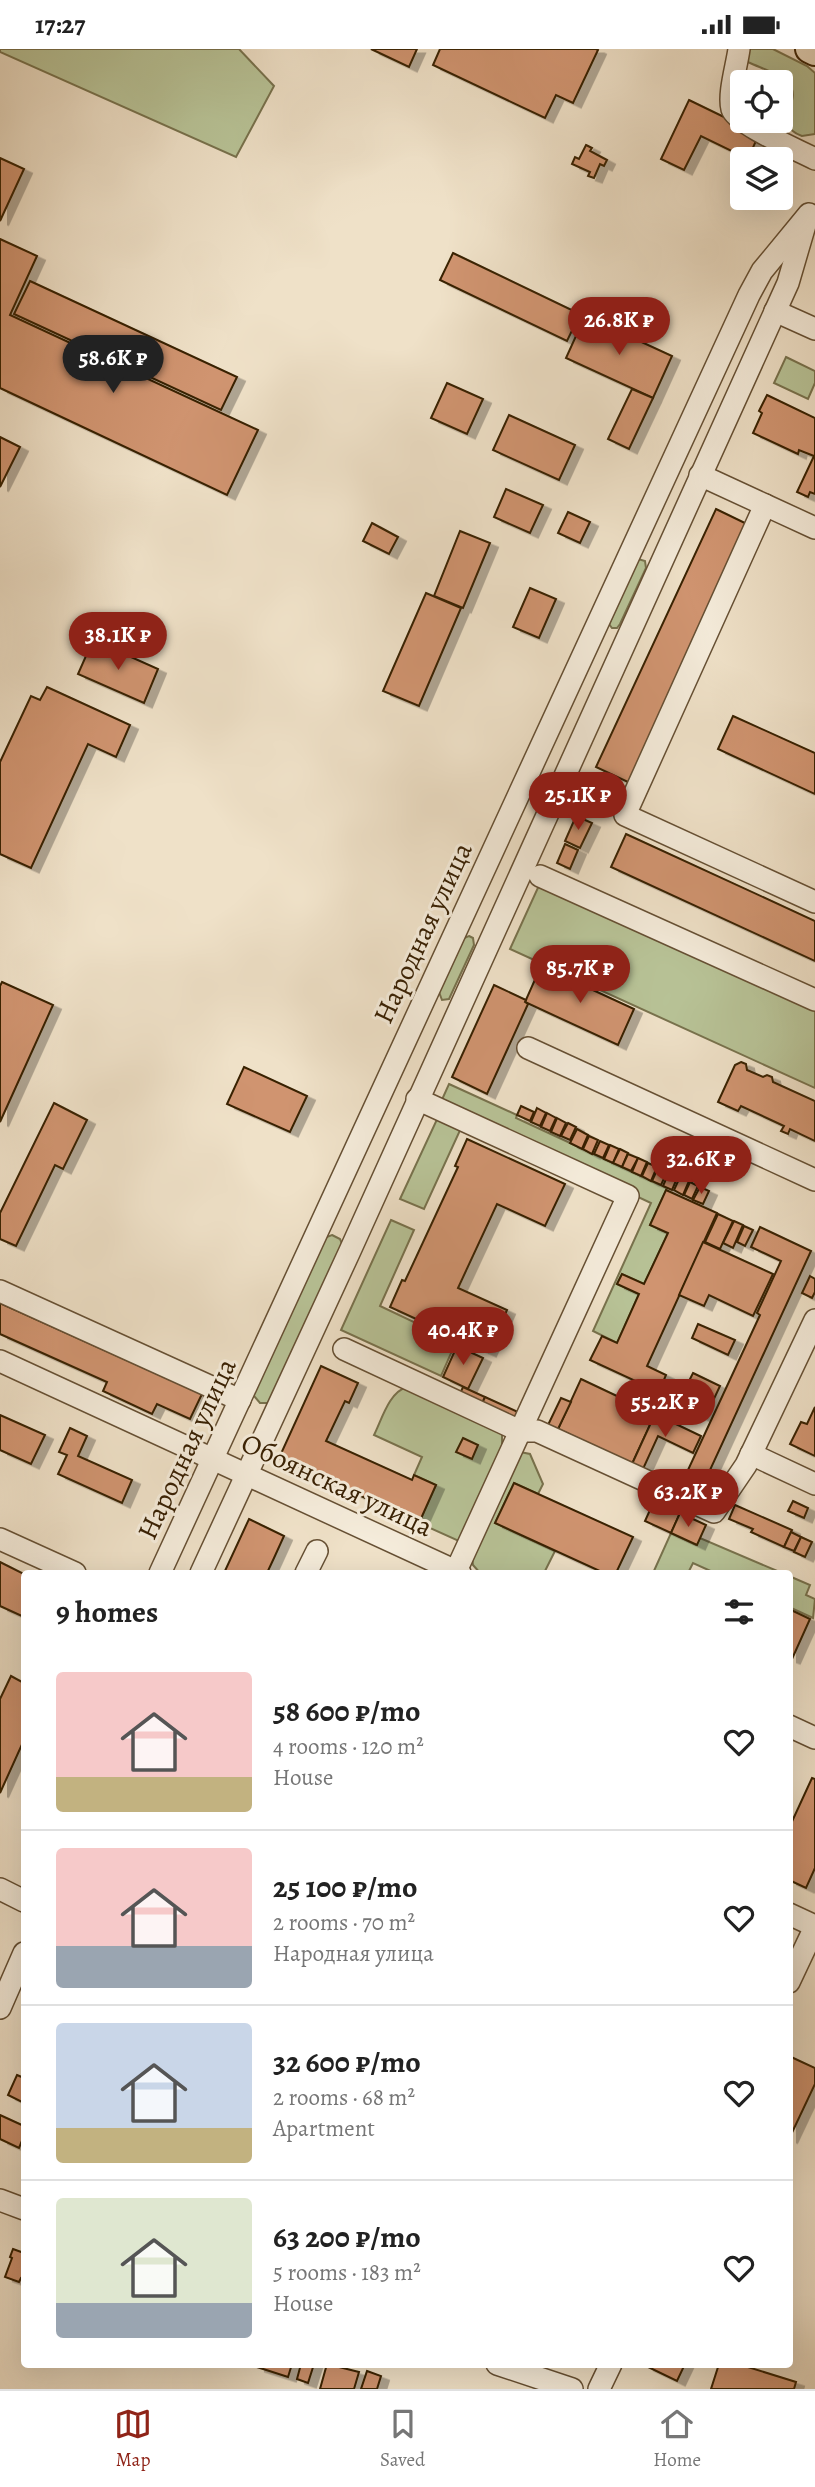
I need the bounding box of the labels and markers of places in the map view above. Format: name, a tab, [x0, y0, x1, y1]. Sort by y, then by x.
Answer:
pin: 26.8K ₽	[554, 297, 684, 357]
pin: 58.6K ₽	[48, 335, 178, 395]
pin: 38.1K ₽	[53, 613, 183, 672]
pin: 25.1K ₽	[513, 773, 643, 832]
pin: 85.7K ₽	[515, 946, 645, 1005]
pin: 32.6K ₽	[636, 1137, 766, 1196]
pin: 40.4K ₽	[398, 1307, 528, 1367]
pin: 55.2K ₽	[600, 1379, 730, 1439]
pin: 63.2K ₽	[623, 1469, 753, 1529]

